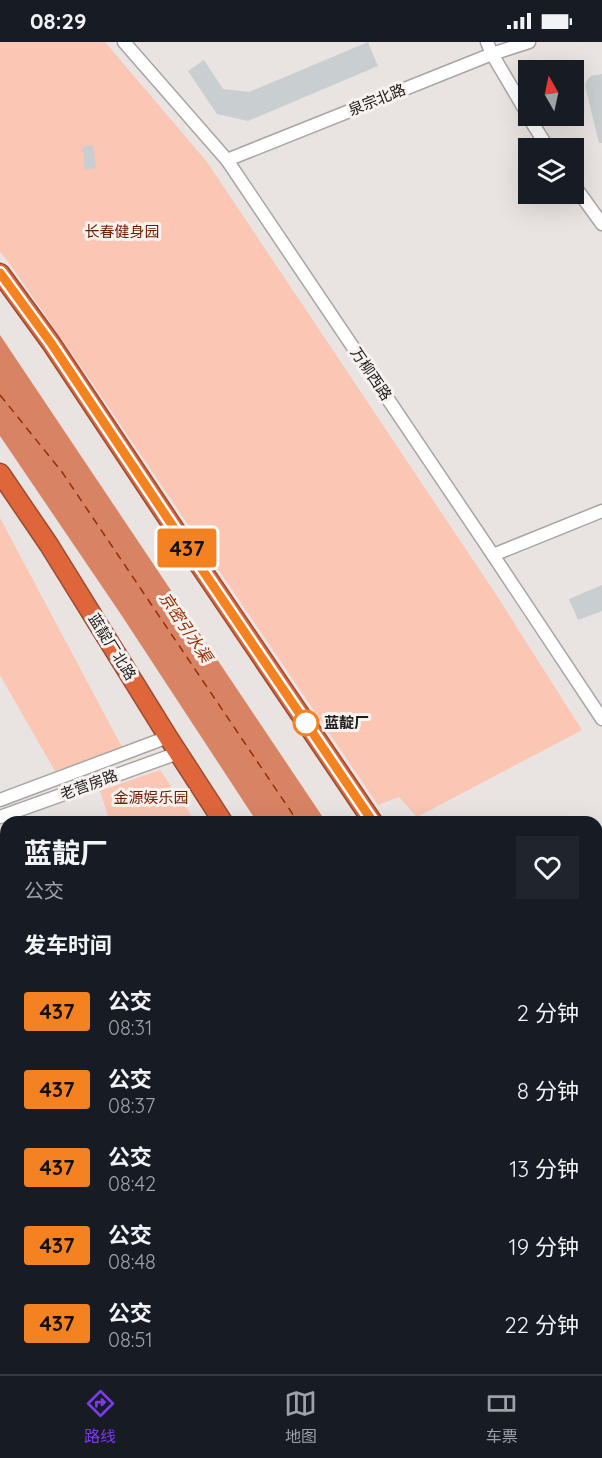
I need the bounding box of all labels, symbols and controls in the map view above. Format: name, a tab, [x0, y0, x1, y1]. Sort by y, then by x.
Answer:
text: 08:29	[30, 7, 87, 35]
north arrow	[518, 60, 584, 126]
map controls	[518, 60, 584, 204]
street label: 泉宗北路	[345, 79, 408, 120]
button: layers	[518, 138, 584, 204]
park label: 长春健身园	[84, 222, 160, 241]
street label: 万柳西路	[347, 344, 396, 404]
line badge: 437	[152, 528, 222, 568]
text: 437	[169, 535, 205, 561]
water label: 京密引水渠	[155, 588, 218, 667]
street label: 蓝靛厂北路	[84, 610, 140, 684]
marker: 蓝靛厂	[293, 710, 319, 736]
place label: 蓝靛厂	[324, 713, 369, 732]
street label: 老营房路	[57, 765, 120, 804]
park label: 金源娱乐园	[113, 788, 189, 807]
text: 蓝靛厂	[24, 835, 108, 870]
button: heart	[516, 836, 579, 899]
text: 公交	[24, 878, 64, 903]
text: 发车时间	[24, 931, 112, 959]
text: 公交	[108, 987, 152, 1015]
text: 437	[39, 998, 75, 1024]
text: 2 分钟	[517, 999, 579, 1027]
text: 08:31	[108, 1015, 152, 1040]
text: 公交	[108, 1065, 152, 1093]
text: 437	[39, 1076, 75, 1102]
text: 8 分钟	[517, 1077, 579, 1105]
text: 08:37	[108, 1093, 155, 1118]
text: 公交	[108, 1143, 152, 1171]
text: 437	[39, 1154, 75, 1180]
text: 13 分钟	[509, 1155, 579, 1183]
text: 08:42	[108, 1171, 156, 1196]
text: 公交	[108, 1221, 152, 1249]
text: 437	[39, 1232, 75, 1258]
text: 19 分钟	[509, 1233, 579, 1261]
text: 08:48	[108, 1249, 156, 1274]
text: 公交	[108, 1299, 152, 1327]
text: 437	[39, 1310, 75, 1336]
text: 22 分钟	[505, 1311, 579, 1339]
text: 08:51	[108, 1327, 153, 1352]
tab: 路线	[84, 1387, 117, 1447]
tab: 地图	[284, 1387, 317, 1447]
tab: 车票	[485, 1387, 518, 1447]

